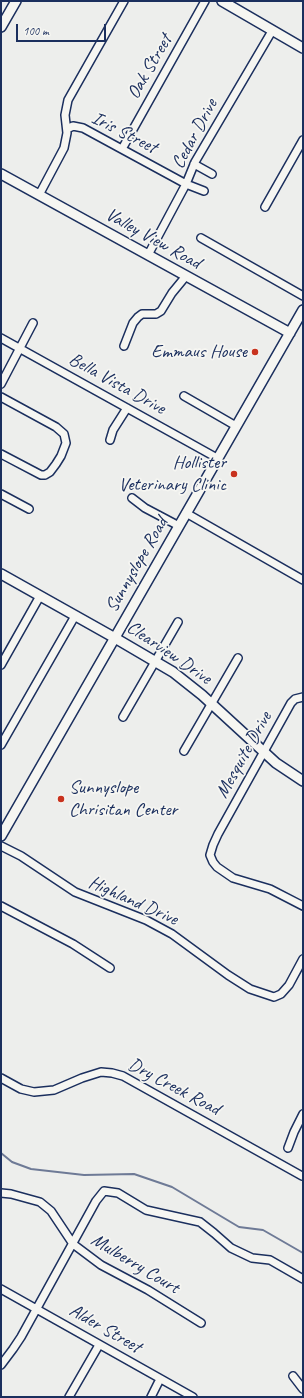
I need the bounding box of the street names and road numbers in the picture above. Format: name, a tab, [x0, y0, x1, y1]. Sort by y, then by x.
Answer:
street label: Oak Street	[122, 31, 178, 103]
street label: Cedar Drive	[167, 95, 223, 173]
street label: Iris Street	[87, 107, 161, 159]
street label: Valley View Road	[101, 203, 205, 275]
street label: Bella Vista Drive	[65, 348, 169, 420]
street label: Sunnyslope Road	[101, 514, 173, 616]
street label: Clearview Drive	[122, 616, 216, 690]
street label: Mesquite Drive	[211, 708, 277, 802]
street label: Highland Drive	[85, 871, 181, 931]
street label: Dry Creek Road	[124, 1053, 224, 1121]
street label: Mulberry Court	[87, 1229, 183, 1299]
street label: Alder Street	[65, 1299, 145, 1359]

